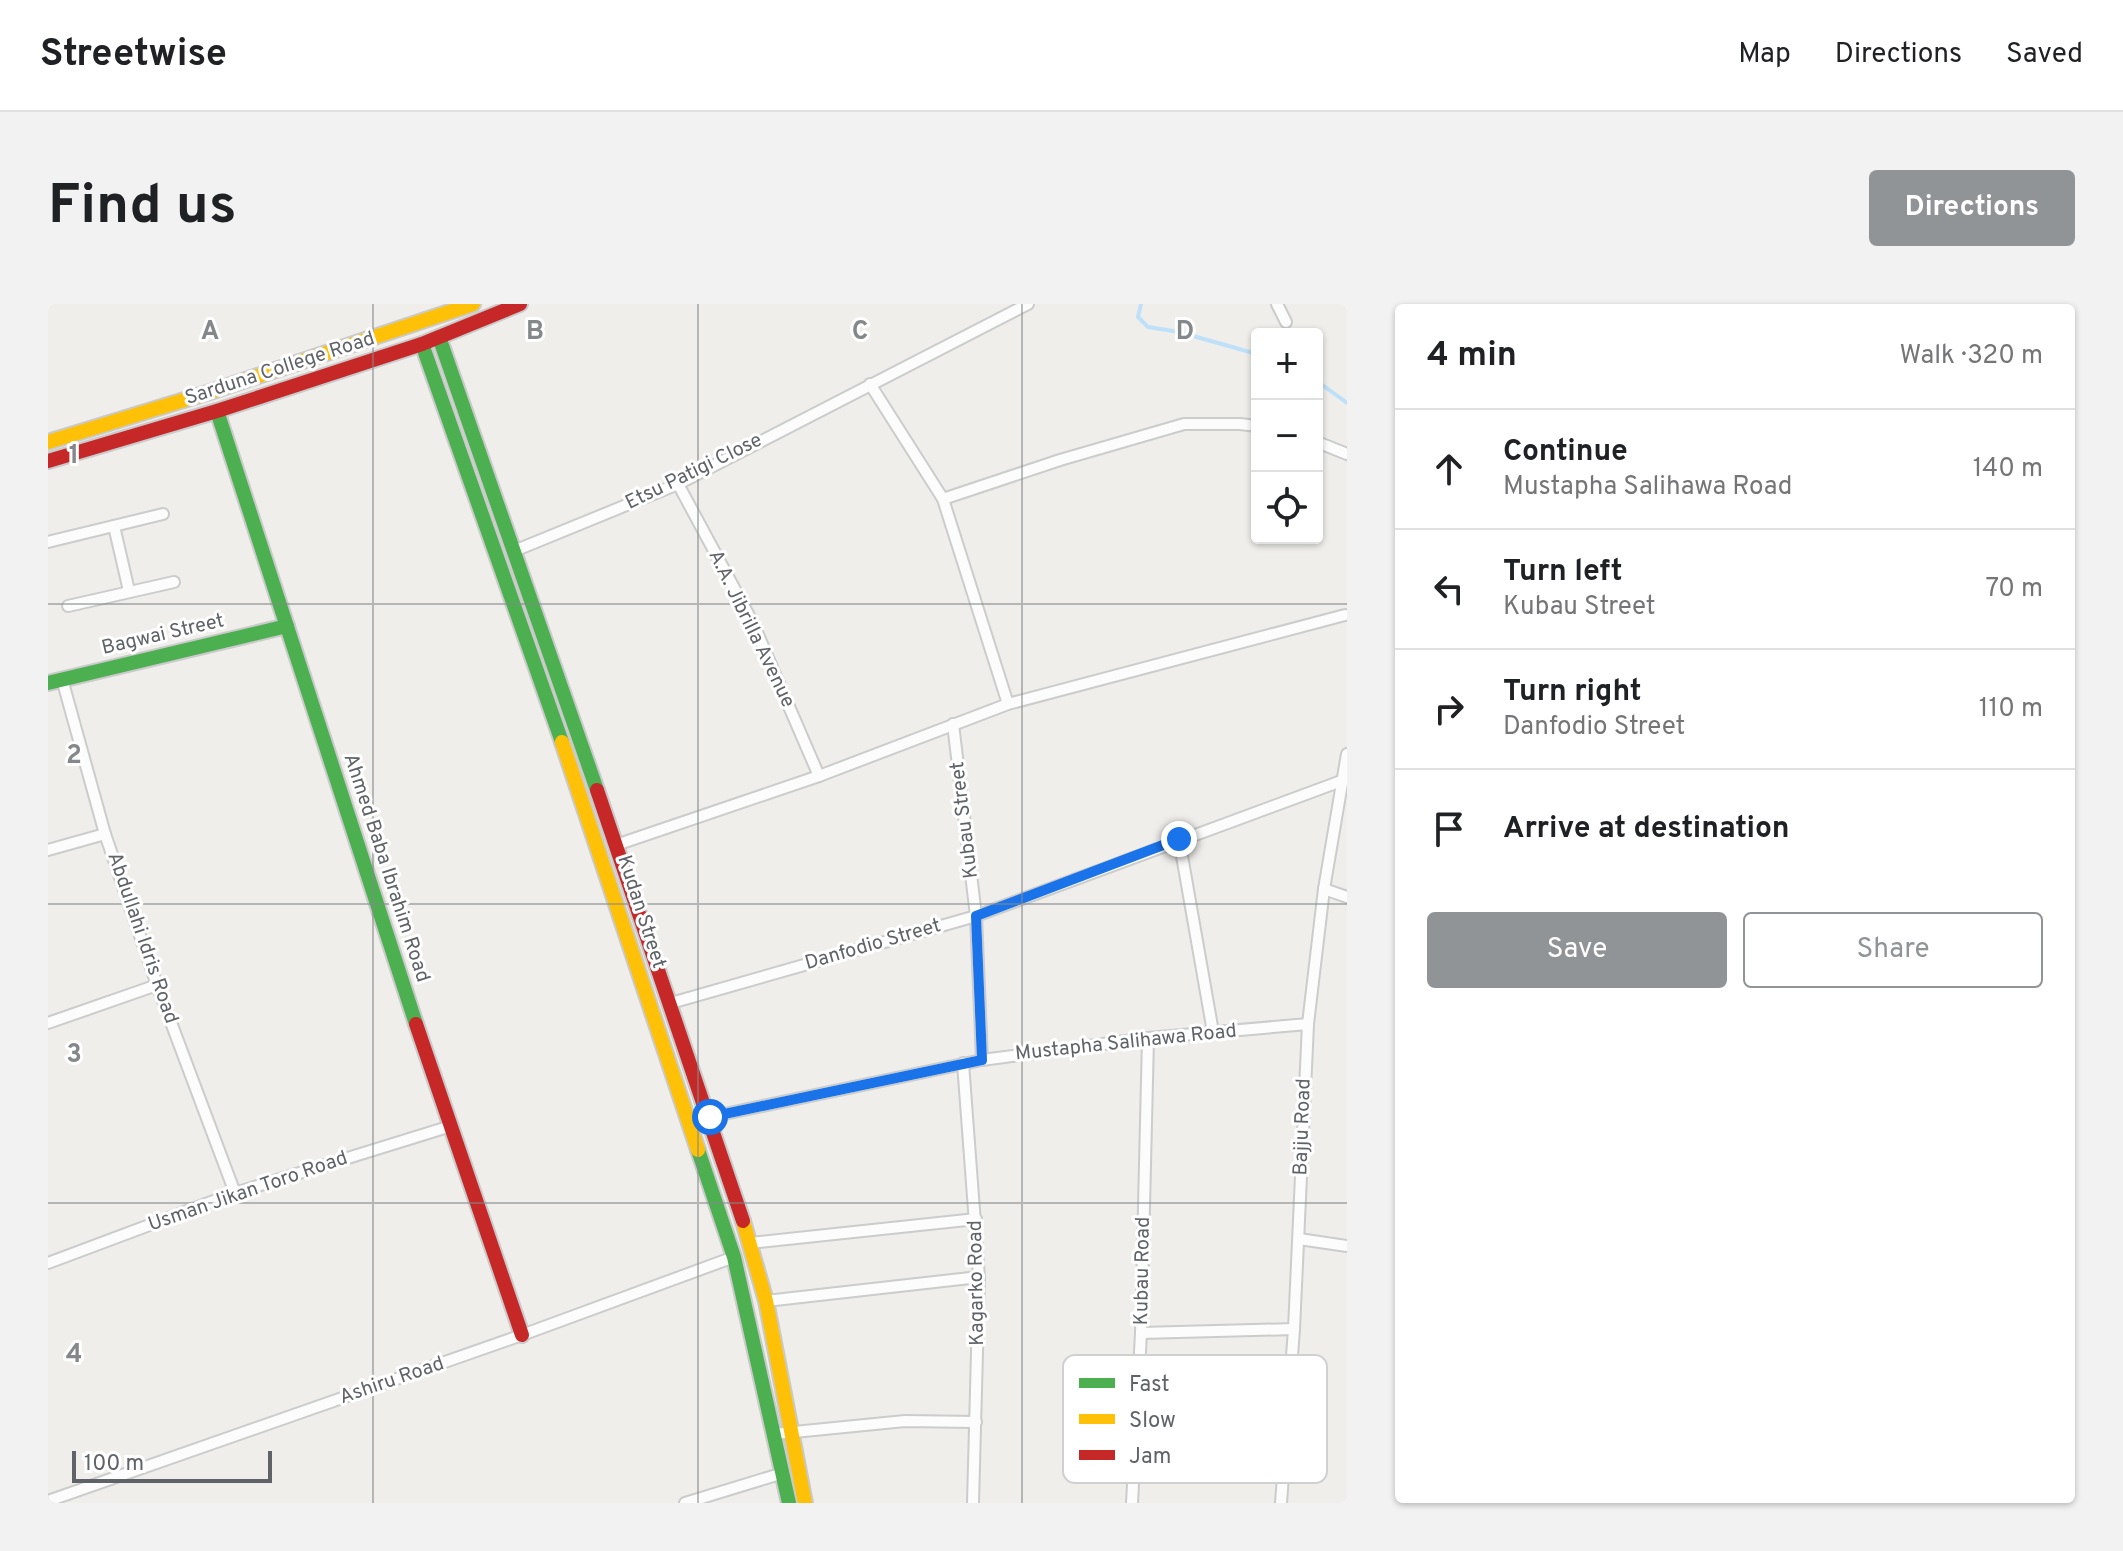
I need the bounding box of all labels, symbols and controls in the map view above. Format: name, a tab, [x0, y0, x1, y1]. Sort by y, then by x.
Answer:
text: Streetwise	[40, 31, 227, 80]
text: Map	[1738, 37, 1791, 73]
text: Directions	[1835, 37, 1962, 73]
text: Saved	[2006, 37, 2083, 73]
button: Directions	[1869, 170, 2075, 246]
text: Find us	[48, 173, 237, 243]
text: A	[201, 316, 219, 349]
text: B	[526, 316, 544, 349]
text: C	[852, 316, 868, 349]
text: D	[1176, 316, 1194, 349]
street label: Sarduna College Road	[182, 326, 378, 412]
map controls	[1251, 328, 1323, 544]
button: +	[1251, 328, 1323, 400]
text: 4 min	[1427, 335, 1517, 378]
text: Walk · 320 m	[1899, 340, 2043, 373]
button: −	[1251, 400, 1323, 472]
street label: Etsu Patigi Close	[621, 428, 767, 516]
text: Continue	[1503, 434, 1628, 471]
text: 1	[69, 440, 79, 473]
icon: ahead	[1427, 447, 1471, 491]
text: 140 m	[1973, 453, 2043, 486]
text: Mustapha Salihawa Road	[1503, 471, 1792, 504]
button: locate	[1251, 472, 1323, 544]
street label: A.A. Jibrilla Avenue	[701, 546, 801, 712]
text: Turn left	[1503, 554, 1623, 591]
icon: left	[1427, 567, 1471, 611]
text: 70 m	[1985, 573, 2043, 606]
text: Kubau Street	[1503, 591, 1656, 624]
street label: Bagwai Street	[99, 608, 227, 662]
text: Turn right	[1503, 674, 1641, 711]
icon: right	[1427, 687, 1471, 731]
text: 110 m	[1979, 693, 2043, 726]
text: Danfodio Street	[1503, 711, 1685, 744]
text: 2	[66, 740, 82, 773]
street label: Ahmed Baba Ibrahim Road	[337, 750, 435, 986]
street label: Kubau Street	[945, 760, 985, 880]
icon: arrive	[1427, 807, 1471, 851]
text: Arrive at destination	[1503, 811, 1789, 848]
route end	[1161, 821, 1197, 857]
street label: Abdullahi Idris Road	[100, 849, 184, 1027]
street label: Kudan Street	[611, 852, 671, 972]
button: Save	[1427, 912, 1727, 988]
button: Share	[1743, 912, 2043, 988]
street label: Danfodio Street	[802, 913, 944, 977]
street label: Mustapha Salihawa Road	[1014, 1018, 1238, 1068]
text: 3	[66, 1039, 82, 1072]
street label: Bajju Road	[1288, 1078, 1318, 1176]
route start	[692, 1099, 728, 1135]
street label: Usman Jikan Toro Road	[145, 1146, 351, 1238]
street label: Kubau Road	[1129, 1216, 1157, 1326]
street label: Kagarko Road	[963, 1220, 991, 1346]
text: 4	[66, 1339, 82, 1372]
street label: Ashiru Road	[336, 1351, 448, 1411]
legend	[1063, 1355, 1327, 1483]
text: Fast	[1129, 1372, 1170, 1399]
text: Slow	[1129, 1408, 1176, 1435]
text: Jam	[1129, 1444, 1172, 1471]
scale bar	[72, 1447, 272, 1483]
text: 100 m	[84, 1451, 144, 1478]

